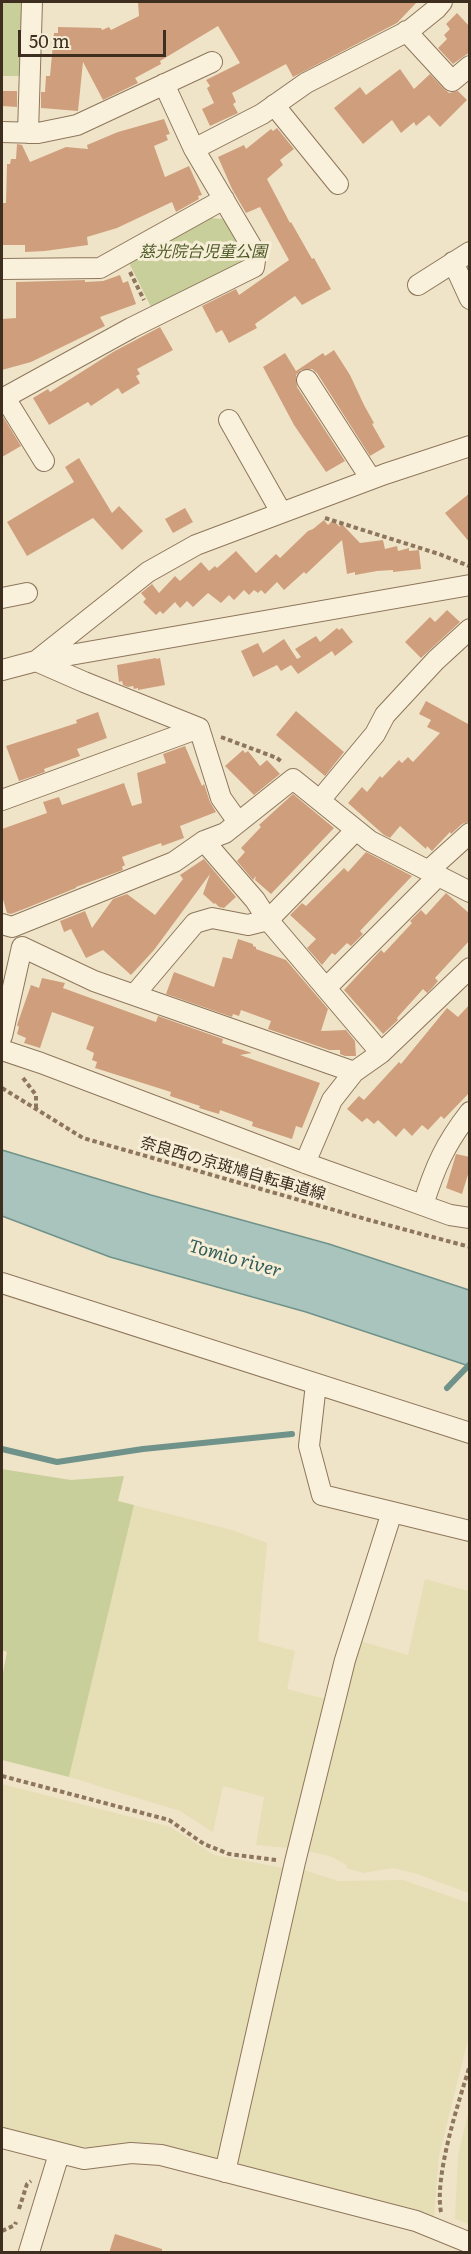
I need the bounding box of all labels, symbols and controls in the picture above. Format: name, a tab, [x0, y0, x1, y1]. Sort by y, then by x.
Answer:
scale bar	[21, 18, 170, 56]
text: 50 m	[29, 27, 70, 54]
park label: 慈光院台児童公園	[139, 242, 267, 262]
street label: 奈良西の京斑鳩自転車道線	[138, 1133, 328, 1205]
water label: Tomio river	[186, 1235, 284, 1283]

